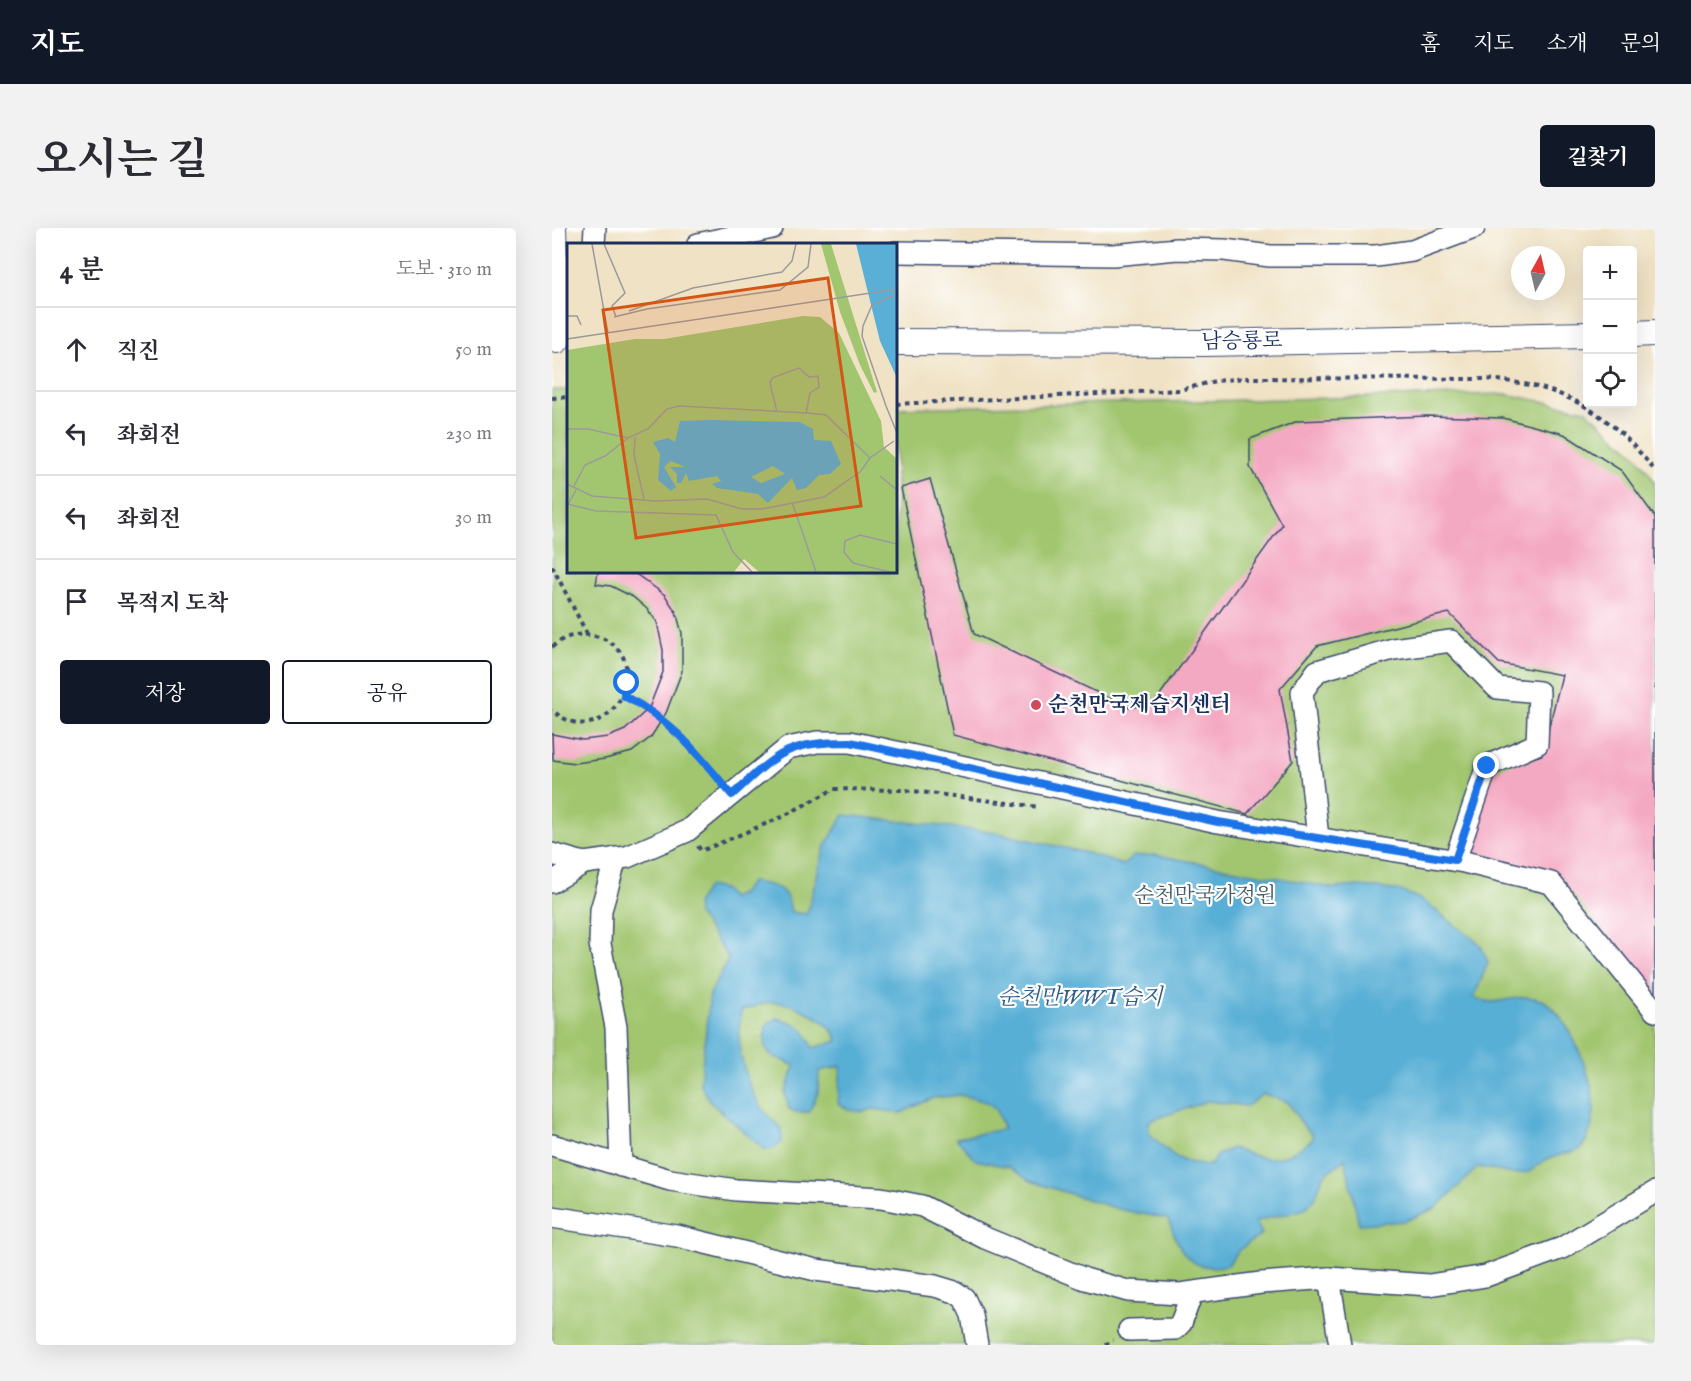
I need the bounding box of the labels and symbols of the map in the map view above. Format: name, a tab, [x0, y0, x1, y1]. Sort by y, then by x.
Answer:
inset map	[567, 243, 897, 573]
north arrow	[1511, 246, 1565, 300]
street label: 남승룡로	[1201, 328, 1283, 356]
route start	[613, 669, 639, 695]
place label: 순천만국제습지센터	[1048, 692, 1231, 719]
marker: 순천만국제습지센터	[1029, 698, 1043, 712]
route end	[1473, 752, 1499, 778]
park label: 순천만국가정원	[1134, 883, 1276, 910]
water label: 순천만WWT습지	[997, 984, 1165, 1012]

